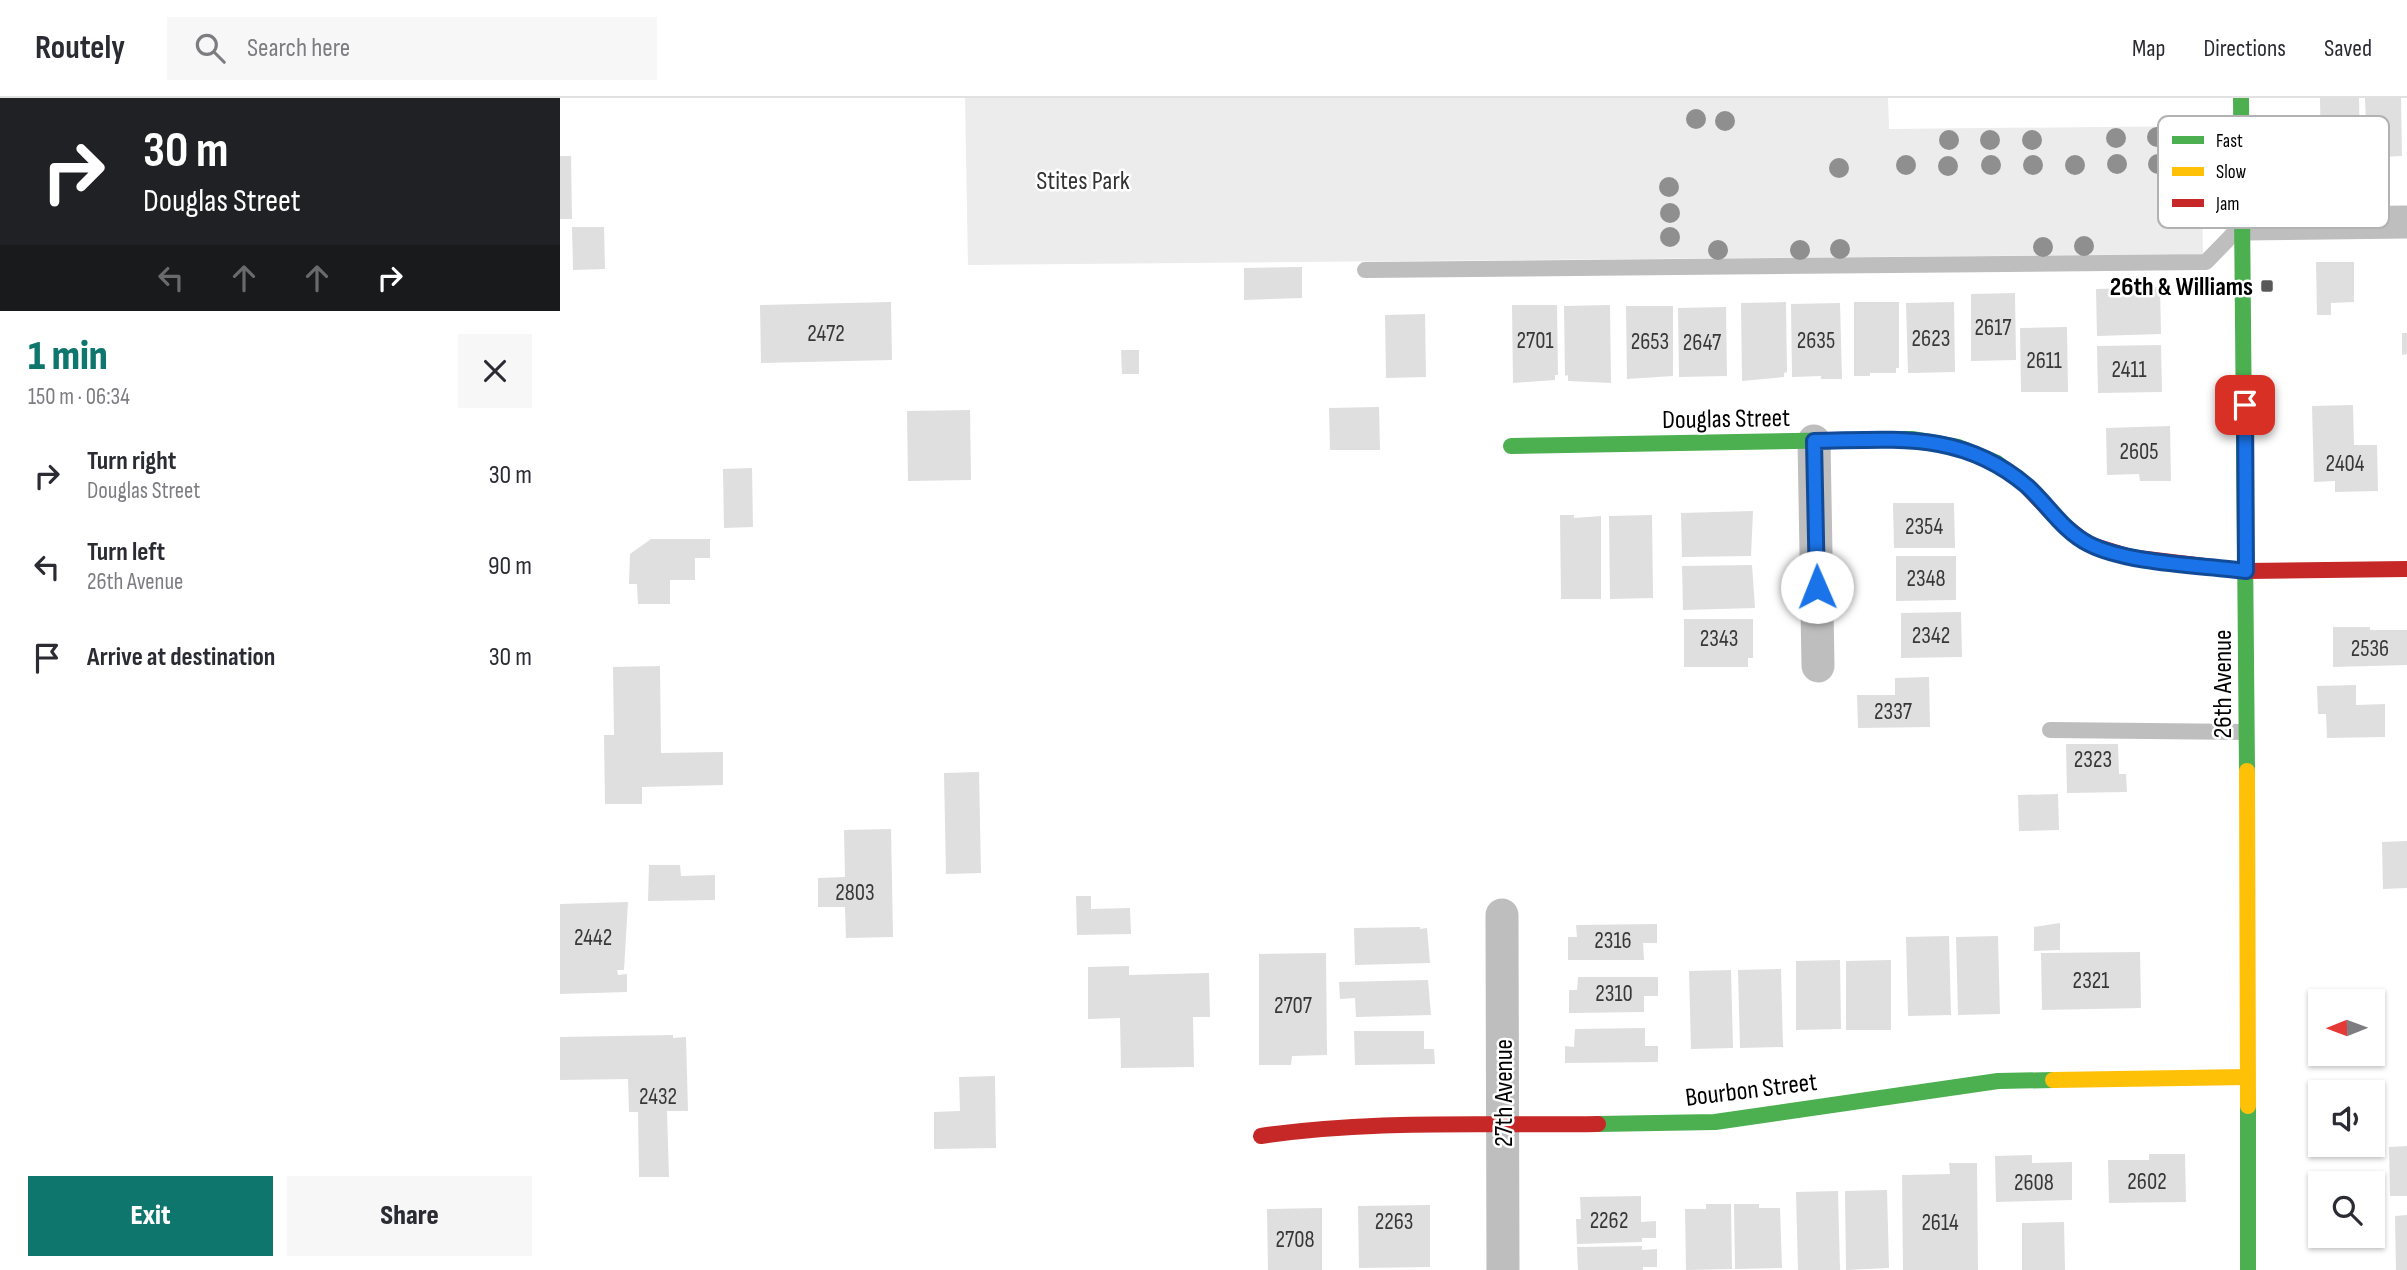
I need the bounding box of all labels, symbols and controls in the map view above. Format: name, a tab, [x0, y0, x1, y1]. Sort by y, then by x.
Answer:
search box	[167, 17, 657, 80]
text: Routely	[35, 28, 125, 68]
icon: search	[191, 29, 229, 67]
text: Search here	[247, 33, 350, 64]
text: Map	[2132, 34, 2165, 63]
text: Directions	[2203, 34, 2286, 63]
text: Saved	[2324, 34, 2372, 63]
legend	[2158, 116, 2389, 228]
text: 30 m	[143, 122, 228, 181]
icon: right	[28, 126, 119, 217]
text: Fast	[2216, 130, 2243, 153]
text: Slow	[2216, 161, 2246, 184]
park label: Stites Park	[1036, 166, 1130, 197]
text: Douglas Street	[143, 182, 301, 221]
text: Jam	[2215, 193, 2239, 216]
icon: left	[152, 259, 190, 297]
icon: ahead	[225, 259, 263, 297]
icon: ahead	[298, 259, 336, 297]
icon: right	[371, 259, 409, 297]
place label: 26th & Williams	[2110, 272, 2253, 303]
marker: 26th & Williams	[2259, 278, 2275, 294]
house number: 2617	[1975, 314, 2011, 342]
house number: 2472	[807, 320, 845, 348]
house number: 2623	[1912, 325, 1950, 353]
house number: 2701	[1517, 327, 1553, 355]
house number: 2635	[1797, 327, 1835, 355]
house number: 2653	[1631, 328, 1669, 356]
house number: 2647	[1683, 329, 1721, 357]
text: 1 min	[28, 331, 108, 382]
button: close	[458, 334, 532, 408]
house number: 2611	[2026, 347, 2062, 375]
house number: 2411	[2111, 356, 2147, 384]
pin	[2215, 375, 2275, 435]
text: 150 m · 06:34	[28, 383, 130, 411]
icon: arrive	[2226, 386, 2264, 424]
street label: Douglas Street	[1662, 403, 1790, 436]
house number: 2605	[2119, 438, 2159, 466]
text: Turn right	[87, 446, 176, 477]
house number: 2404	[2326, 450, 2365, 478]
icon: right	[28, 457, 66, 495]
text: 30 m	[489, 460, 532, 491]
text: Douglas Street	[87, 477, 200, 505]
house number: 2354	[1905, 513, 1943, 541]
text: Turn left	[87, 537, 165, 568]
icon: left	[28, 548, 66, 586]
position arrow	[1780, 550, 1854, 624]
text: 90 m	[488, 551, 532, 582]
house number: 2348	[1907, 565, 1945, 593]
text: 26th Avenue	[87, 568, 183, 596]
house number: 2342	[1912, 622, 1950, 650]
house number: 2343	[1700, 625, 1738, 653]
street label: 26th Avenue	[2208, 630, 2239, 738]
house number: 2536	[2351, 635, 2389, 663]
icon: arrive	[28, 639, 66, 677]
text: Arrive at destination	[87, 642, 275, 673]
text: 30 m	[489, 642, 532, 673]
house number: 2337	[1874, 698, 1912, 726]
house number: 2323	[2074, 746, 2112, 774]
house number: 2803	[835, 879, 875, 907]
house number: 2442	[574, 924, 612, 952]
house number: 2316	[1594, 927, 1632, 955]
house number: 2321	[2073, 967, 2109, 995]
house number: 2310	[1595, 980, 1633, 1008]
north arrow	[2308, 989, 2385, 1066]
map controls	[2308, 989, 2385, 1248]
house number: 2707	[1274, 992, 1312, 1020]
street label: 27th Avenue	[1489, 1039, 1520, 1147]
street label: Bourbon Street	[1684, 1067, 1819, 1114]
button: sound	[2308, 1080, 2385, 1157]
house number: 2432	[639, 1083, 677, 1111]
house number: 2602	[2127, 1168, 2167, 1196]
house number: 2608	[2014, 1169, 2054, 1197]
button: search	[2308, 1171, 2385, 1248]
button: Exit	[28, 1176, 273, 1256]
button: Share	[287, 1176, 532, 1256]
house number: 2262	[1590, 1207, 1628, 1235]
house number: 2263	[1375, 1208, 1413, 1236]
house number: 2614	[1921, 1209, 1959, 1237]
house number: 2708	[1276, 1226, 1314, 1254]

